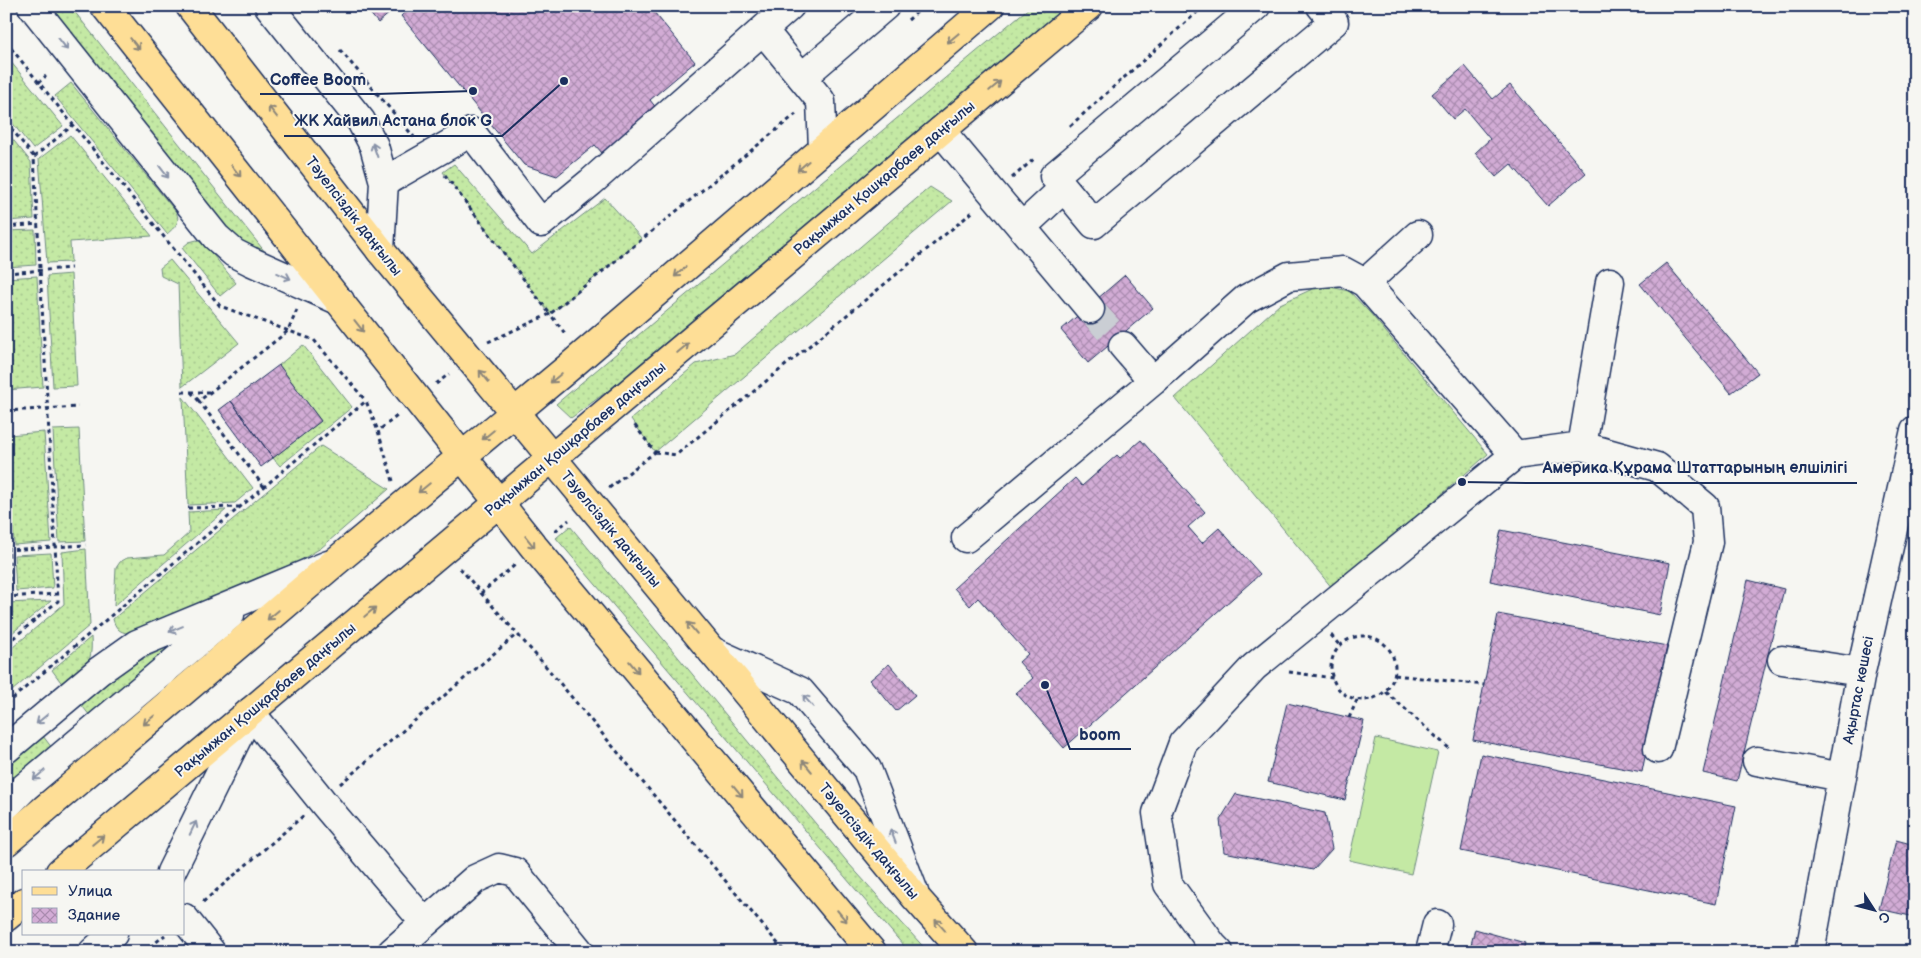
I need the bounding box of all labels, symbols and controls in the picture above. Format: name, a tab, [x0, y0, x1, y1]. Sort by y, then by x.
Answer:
one-way arrow	[947, 32, 960, 44]
one-way arrow	[130, 37, 140, 51]
one-way arrow	[57, 38, 68, 51]
callout: Coffee Boom	[260, 63, 376, 94]
text: Coffee Boom	[270, 71, 366, 90]
one-way arrow	[988, 80, 1001, 91]
street label: Рақымжан Қошқарбаев даңғылы	[790, 97, 979, 260]
callout: ЖК Хайвил Астана блок G	[284, 105, 502, 136]
one-way arrow	[267, 106, 278, 119]
text: ЖК Хайвил Астана блок G	[294, 112, 492, 131]
one-way arrow	[370, 143, 379, 159]
street label: Тәуелсіздік даңғылы	[301, 153, 406, 280]
one-way arrow	[797, 160, 810, 172]
one-way arrow	[231, 164, 242, 177]
one-way arrow	[158, 165, 169, 178]
one-way arrow	[674, 266, 687, 277]
one-way arrow	[276, 271, 291, 281]
one-way arrow	[354, 319, 365, 332]
one-way arrow	[676, 343, 689, 354]
street label: Рақымжан Қошқарбаев даңғылы	[481, 358, 670, 521]
one-way arrow	[478, 370, 489, 383]
one-way arrow	[550, 372, 563, 383]
one-way arrow	[482, 430, 495, 441]
callout: Америка Құрама Штаттарының елшілігі	[1532, 452, 1857, 483]
text: Америка Құрама Штаттарының елшілігі	[1542, 459, 1847, 478]
street label: Тәуелсіздік даңғылы	[556, 467, 665, 591]
one-way arrow	[418, 482, 431, 493]
one-way arrow	[524, 535, 535, 548]
one-way arrow	[363, 607, 376, 618]
one-way arrow	[266, 609, 279, 620]
street label: Рақымжан Қошқарбаев даңғылы	[171, 619, 360, 782]
one-way arrow	[687, 621, 698, 634]
one-way arrow	[169, 624, 184, 634]
street label: Ақыртас көшесі	[1839, 635, 1878, 747]
one-way arrow	[628, 660, 640, 673]
one-way arrow	[802, 694, 814, 707]
one-way arrow	[36, 713, 49, 724]
one-way arrow	[143, 714, 156, 725]
callout: boom	[1070, 718, 1131, 749]
text: boom	[1079, 726, 1121, 745]
one-way arrow	[801, 760, 813, 773]
one-way arrow	[33, 770, 46, 781]
street label: Тәуелсіздік даңғылы	[814, 779, 923, 903]
one-way arrow	[733, 785, 744, 798]
one-way arrow	[189, 821, 198, 836]
one-way arrow	[888, 829, 897, 845]
one-way arrow	[91, 835, 104, 846]
legend	[22, 870, 185, 936]
text: Улица	[68, 882, 113, 901]
north arrow	[1848, 886, 1898, 936]
text: Здание	[68, 906, 120, 925]
text: С	[1874, 908, 1894, 926]
one-way arrow	[837, 909, 848, 922]
one-way arrow	[934, 919, 946, 932]

